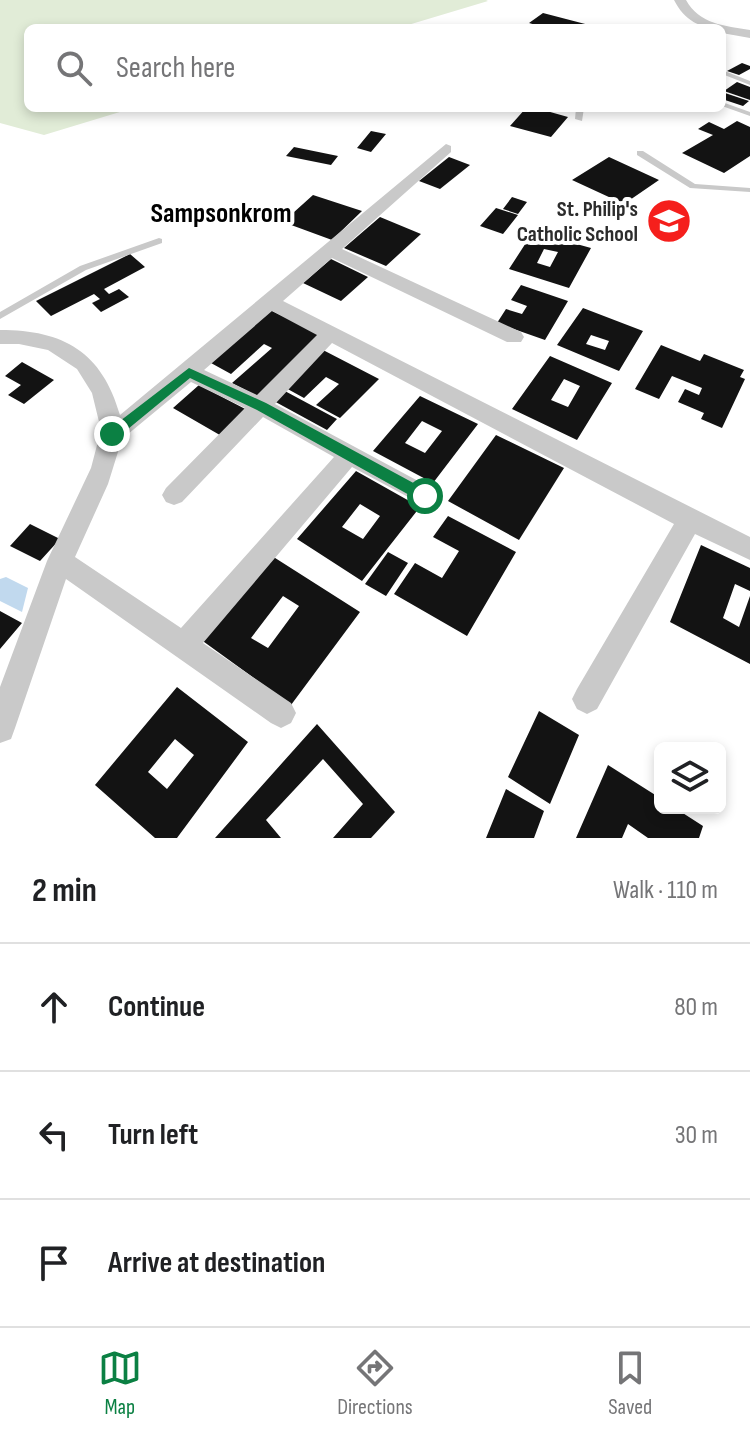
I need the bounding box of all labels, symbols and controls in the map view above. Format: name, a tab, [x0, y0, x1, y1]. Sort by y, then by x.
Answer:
search box	[24, 24, 726, 112]
icon: search	[52, 46, 96, 90]
text: Search here	[116, 50, 235, 86]
place label: St. Philip's Catholic School	[517, 196, 638, 248]
district label: Sampsonkrom	[150, 197, 292, 230]
school or university icon: St. Philip's Catholic School	[645, 197, 693, 245]
route end	[94, 416, 130, 452]
route start	[407, 478, 443, 514]
map controls	[654, 742, 726, 814]
button: layers	[654, 742, 726, 814]
text: 2 min	[32, 870, 97, 911]
text: Walk · 110 m	[613, 875, 718, 906]
icon: ahead	[32, 985, 76, 1029]
text: Continue	[108, 989, 205, 1025]
text: 80 m	[674, 992, 718, 1023]
icon: left	[32, 1113, 76, 1157]
text: Turn left	[108, 1117, 198, 1153]
text: 30 m	[675, 1120, 718, 1151]
icon: arrive	[32, 1241, 76, 1285]
text: Arrive at destination	[108, 1245, 325, 1281]
tab: Map	[98, 1346, 142, 1421]
tab: Directions	[337, 1346, 413, 1421]
tab: Saved	[608, 1346, 652, 1421]

